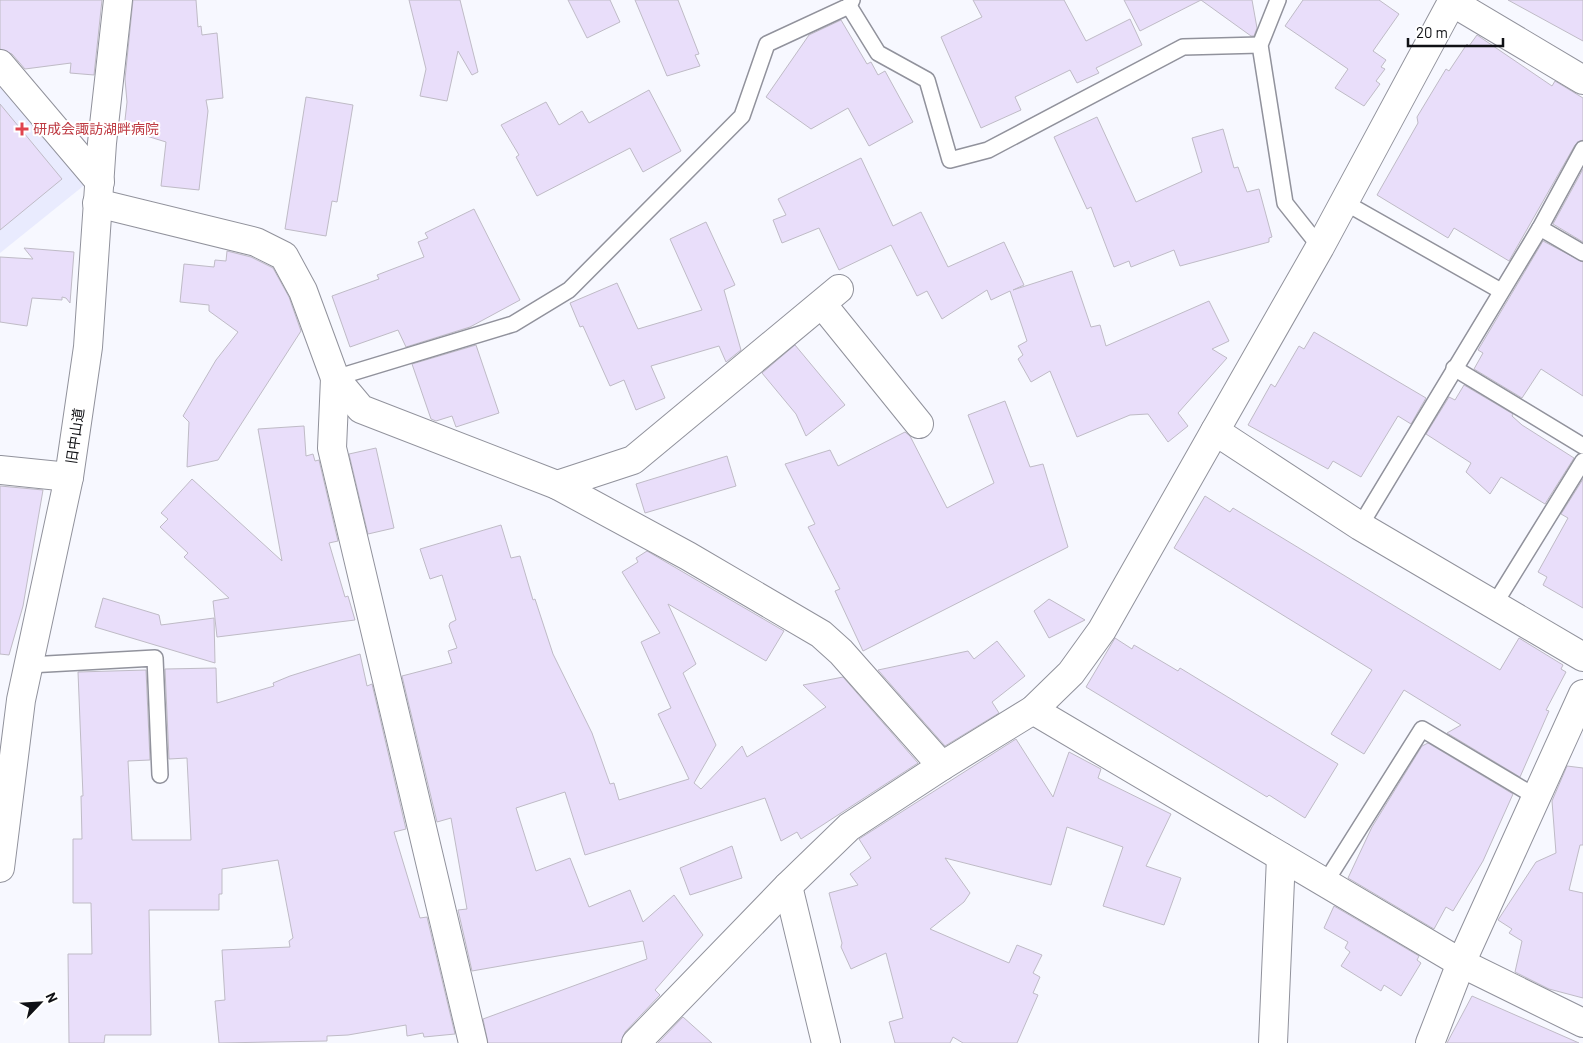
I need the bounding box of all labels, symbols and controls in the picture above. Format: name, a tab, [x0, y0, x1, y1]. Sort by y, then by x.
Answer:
scale bar	[1408, 15, 1503, 47]
text: 20 m	[1416, 23, 1448, 41]
place label: 研成会諏訪湖畔病院	[33, 120, 159, 137]
marker: 研成会諏訪湖畔病院	[15, 122, 29, 136]
street label: 旧中山道	[62, 407, 87, 465]
north arrow	[15, 978, 65, 1028]
text: N	[43, 989, 62, 1005]

